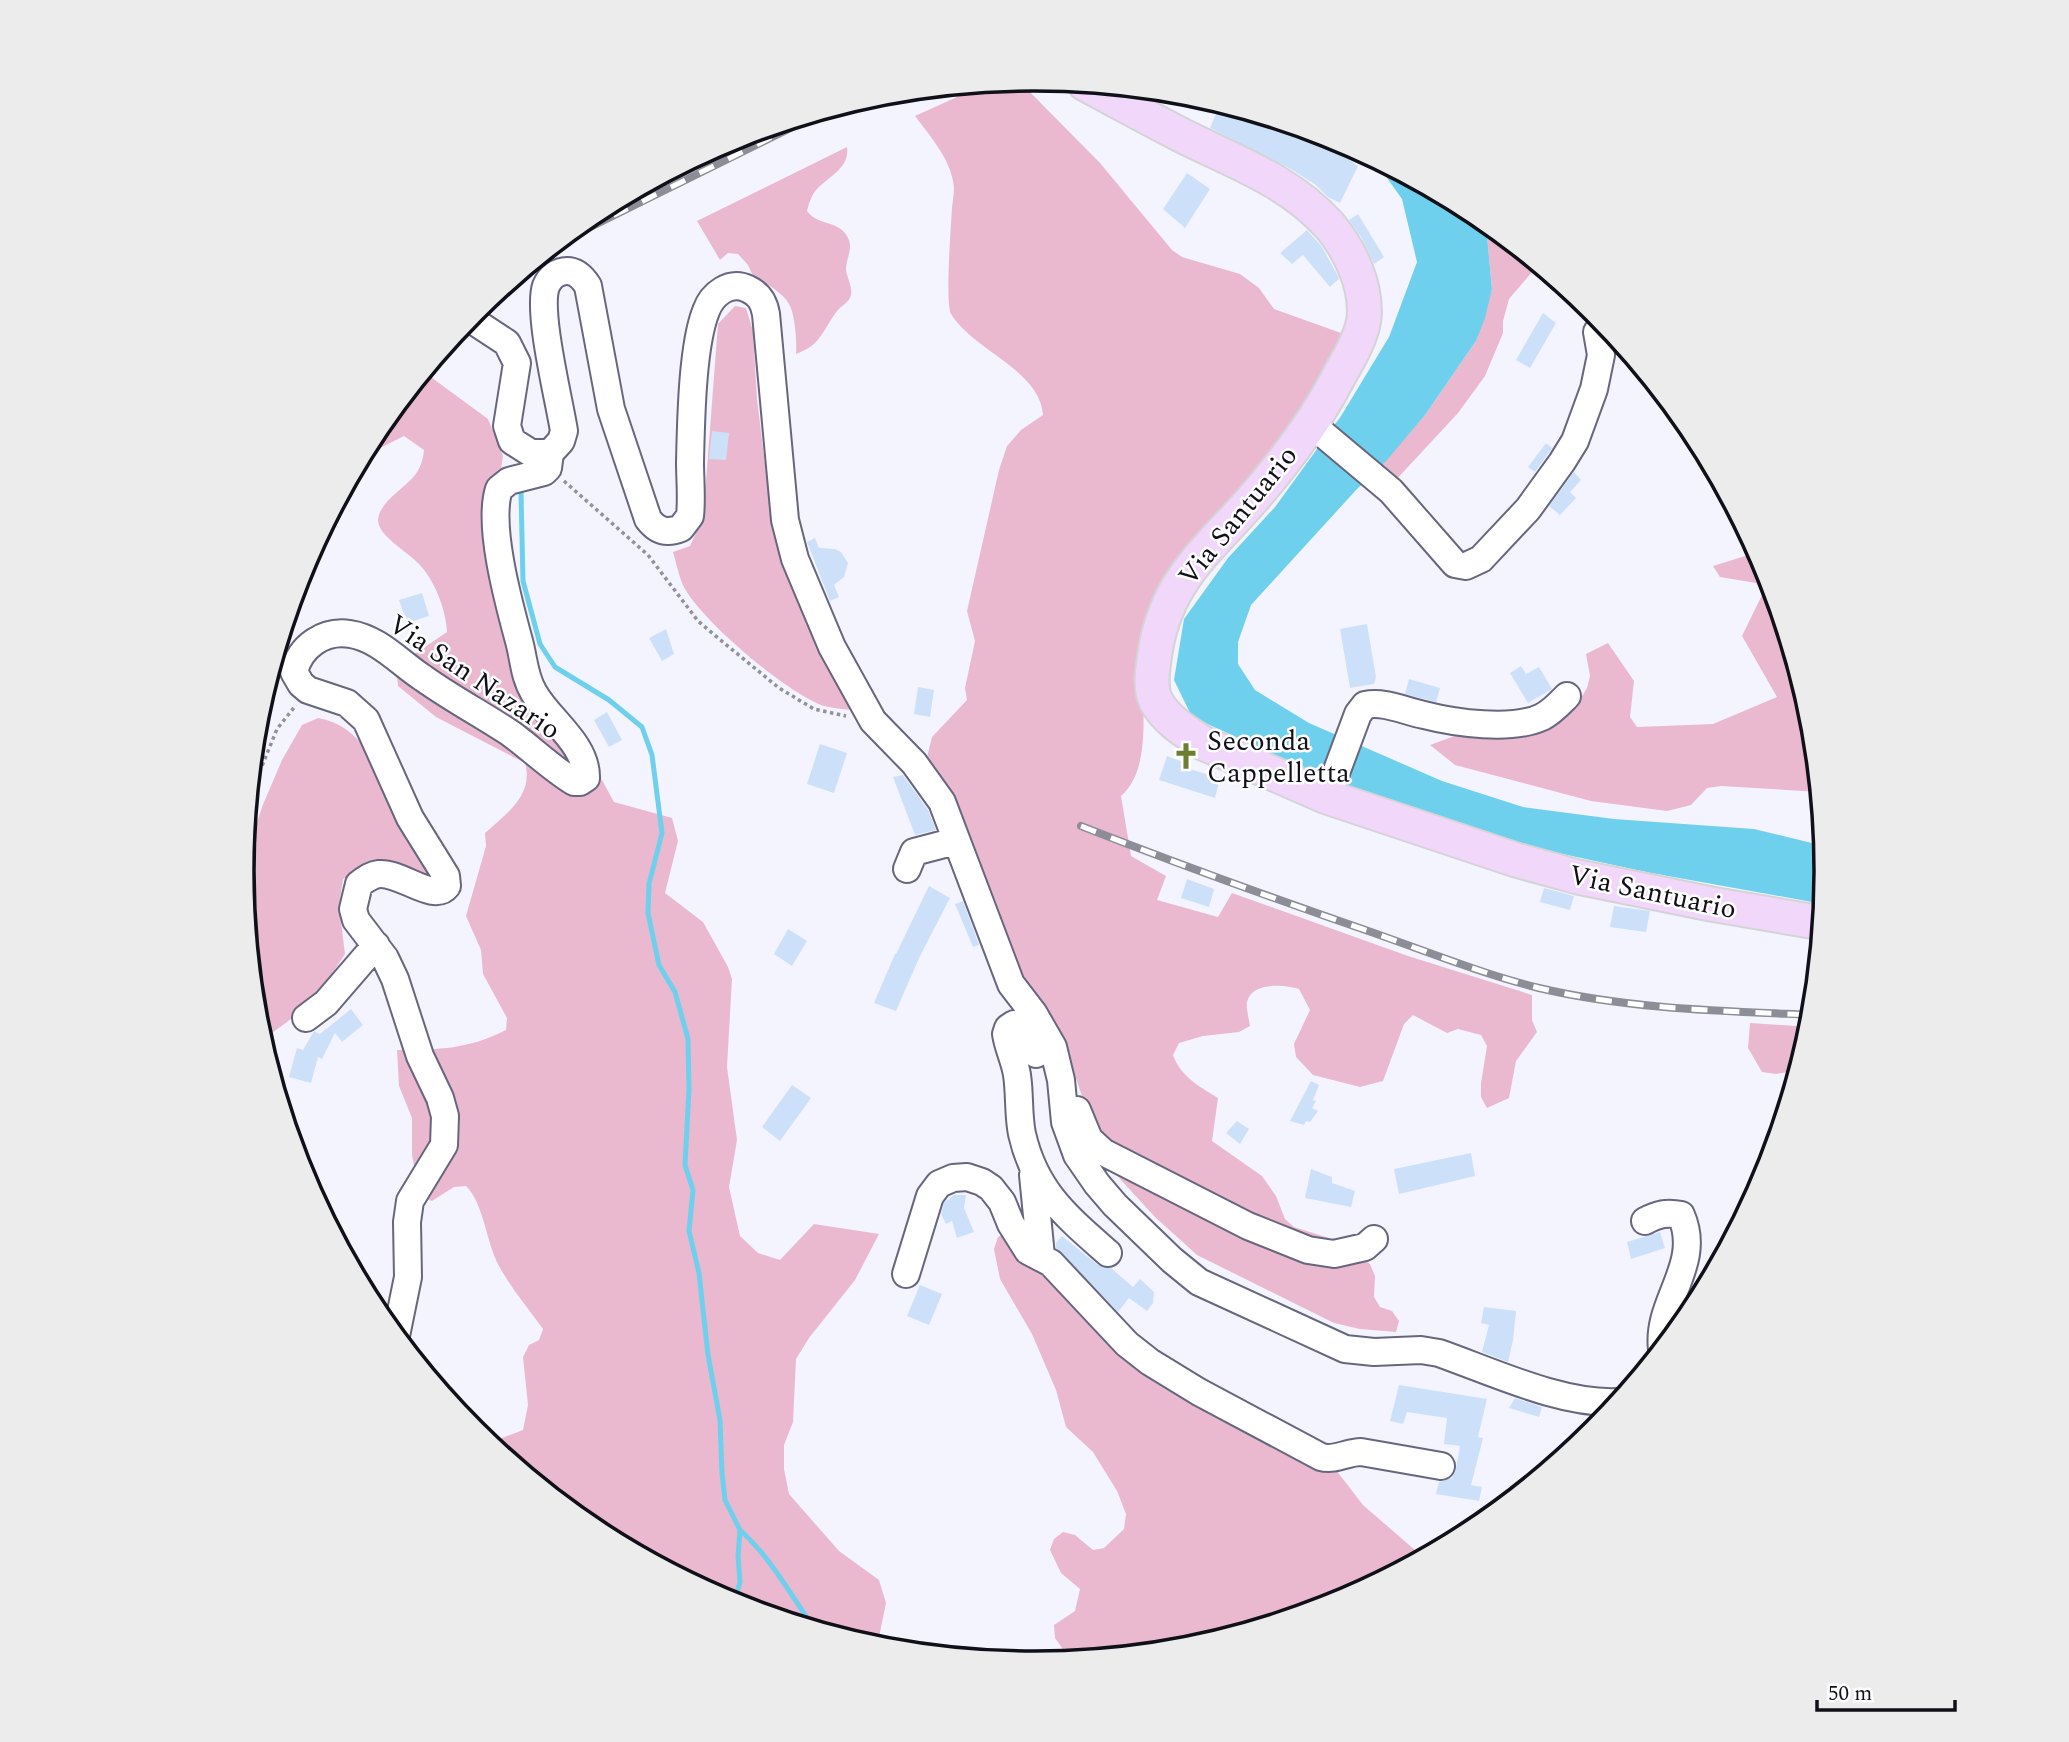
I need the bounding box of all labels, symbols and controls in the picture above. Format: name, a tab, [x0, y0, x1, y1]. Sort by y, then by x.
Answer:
street label: Via Santuario	[1168, 436, 1308, 595]
street label: Via San Nazario	[379, 603, 569, 751]
place label: Seconda Cappelletta	[1207, 720, 1350, 795]
church icon: Seconda Cappelletta	[1171, 741, 1201, 771]
street label: Via Santuario	[1565, 854, 1740, 931]
scale bar	[1817, 1668, 1955, 1712]
text: 50 m	[1828, 1678, 1872, 1710]

